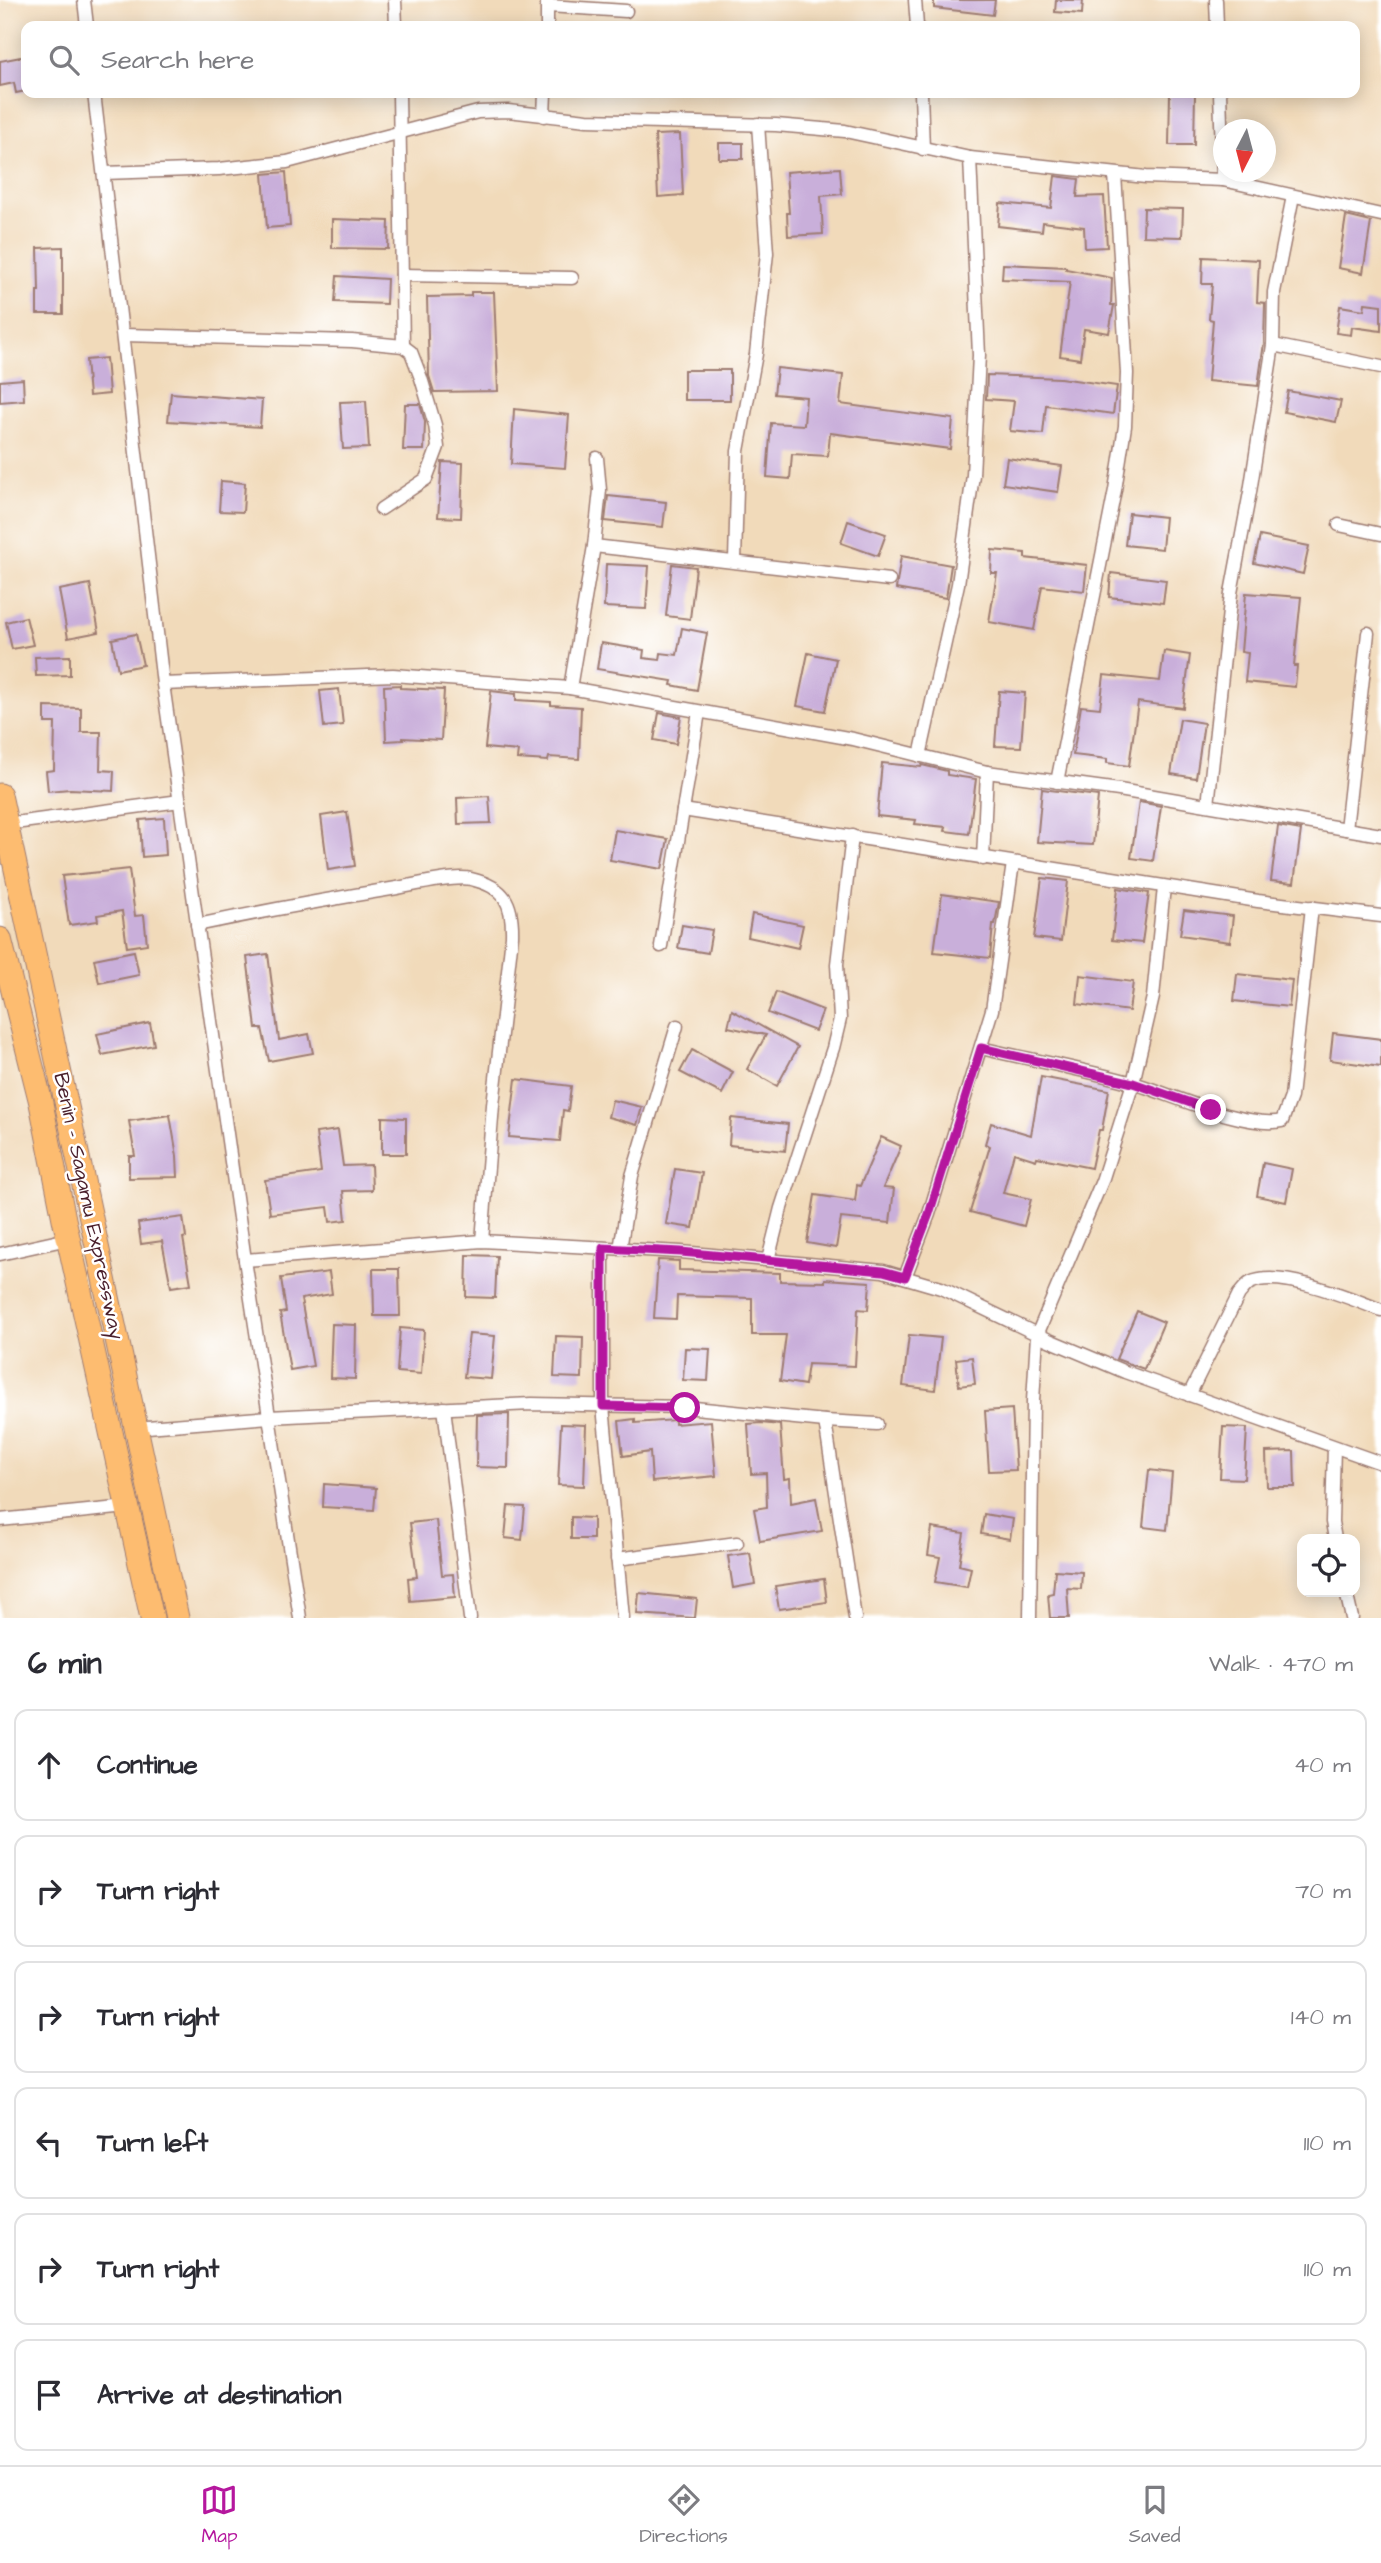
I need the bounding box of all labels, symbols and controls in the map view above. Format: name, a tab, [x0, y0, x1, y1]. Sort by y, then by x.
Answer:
search box	[21, 21, 1360, 98]
icon: search	[45, 41, 83, 79]
text: Search here	[101, 42, 254, 78]
north arrow	[1213, 119, 1276, 182]
street label: Benin - Sagamu Expressway	[45, 1070, 132, 1343]
route end	[1195, 1094, 1226, 1125]
route start	[669, 1392, 700, 1423]
map controls	[1297, 1534, 1360, 1597]
button: locate	[1297, 1534, 1360, 1597]
text: 6 min	[28, 1643, 102, 1685]
text: Walk · 470 m	[1209, 1648, 1353, 1680]
icon: ahead	[30, 1746, 68, 1784]
text: Continue	[97, 1747, 198, 1783]
text: 40 m	[1294, 1749, 1351, 1781]
icon: right	[30, 1872, 68, 1910]
text: Turn right	[97, 1873, 219, 1909]
text: 70 m	[1295, 1875, 1351, 1907]
icon: right	[30, 1998, 68, 2036]
text: Turn right	[97, 1999, 219, 2035]
text: 140 m	[1291, 2001, 1351, 2033]
icon: left	[30, 2124, 68, 2162]
text: Turn left	[97, 2125, 208, 2161]
text: 110 m	[1303, 2127, 1351, 2159]
icon: right	[30, 2250, 68, 2288]
text: Turn right	[97, 2251, 219, 2287]
text: 110 m	[1303, 2253, 1351, 2285]
icon: arrive	[30, 2376, 68, 2414]
text: Arrive at destination	[97, 2377, 342, 2413]
tab: Map	[200, 2481, 238, 2550]
tab: Directions	[639, 2481, 728, 2550]
tab: Saved	[1129, 2481, 1180, 2550]

